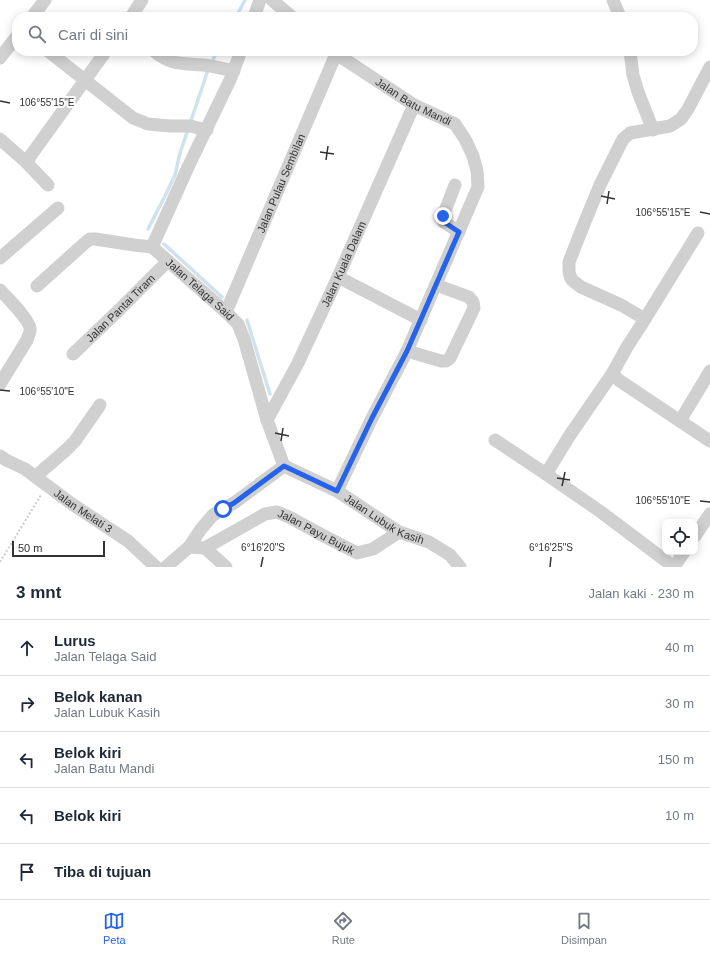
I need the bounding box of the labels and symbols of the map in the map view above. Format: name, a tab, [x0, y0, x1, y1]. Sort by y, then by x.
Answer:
street label: Jalan Batu Mandi	[373, 75, 453, 127]
text: 106°55'15"E	[19, 97, 75, 108]
street label: Jalan Pulau Sembilan	[254, 132, 307, 235]
route end	[434, 207, 452, 225]
text: 106°55'15"E	[635, 207, 691, 218]
street label: Jalan Kuala Dalam	[319, 219, 368, 309]
street label: Jalan Telaga Said	[164, 256, 237, 323]
street label: Jalan Pantai Tiram	[84, 272, 157, 344]
text: 106°55'10"E	[19, 386, 75, 397]
street label: Jalan Melati 3	[52, 487, 115, 535]
street label: Jalan Lubuk Kasih	[342, 492, 426, 546]
text: 106°55'10"E	[635, 495, 691, 506]
route start	[214, 500, 232, 518]
street label: Jalan Payu Bujuk	[276, 507, 357, 557]
scale bar	[12, 539, 105, 558]
text: 6°16'20"S	[241, 542, 285, 553]
text: 6°16'25"S	[529, 542, 573, 553]

